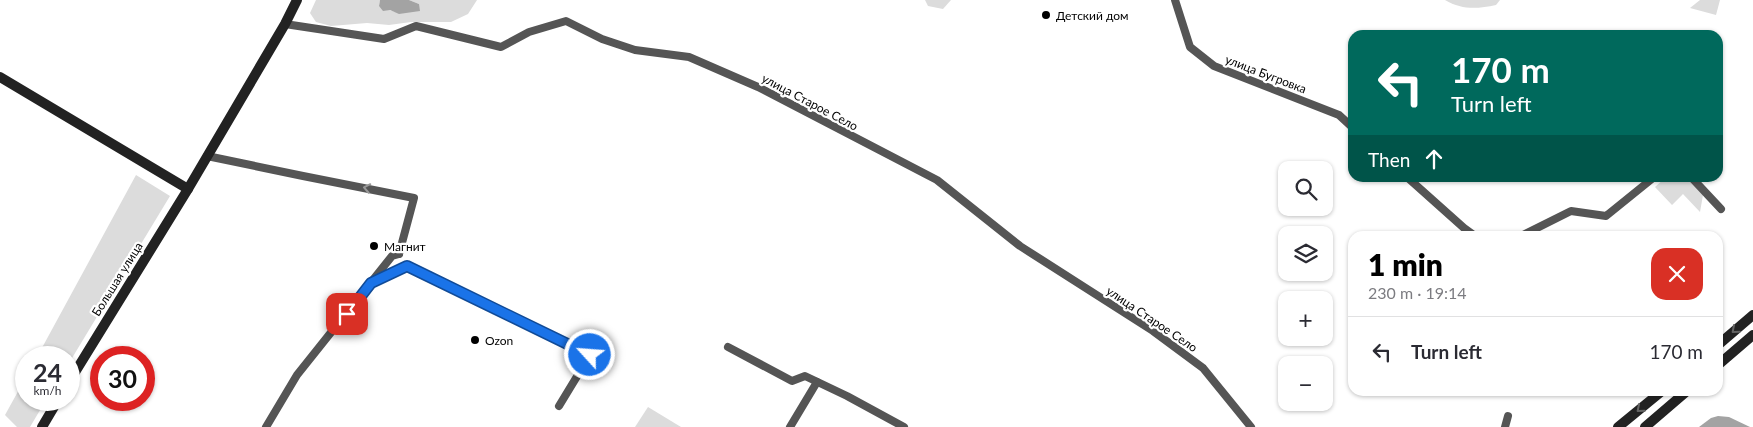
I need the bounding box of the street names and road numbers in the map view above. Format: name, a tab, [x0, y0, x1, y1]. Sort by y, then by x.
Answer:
street label: улица Бугровка	[1223, 52, 1309, 96]
street label: улица Старое Село	[759, 70, 861, 134]
street label: Большая улица	[88, 239, 146, 319]
street label: улица Старое Село	[1104, 283, 1201, 355]

